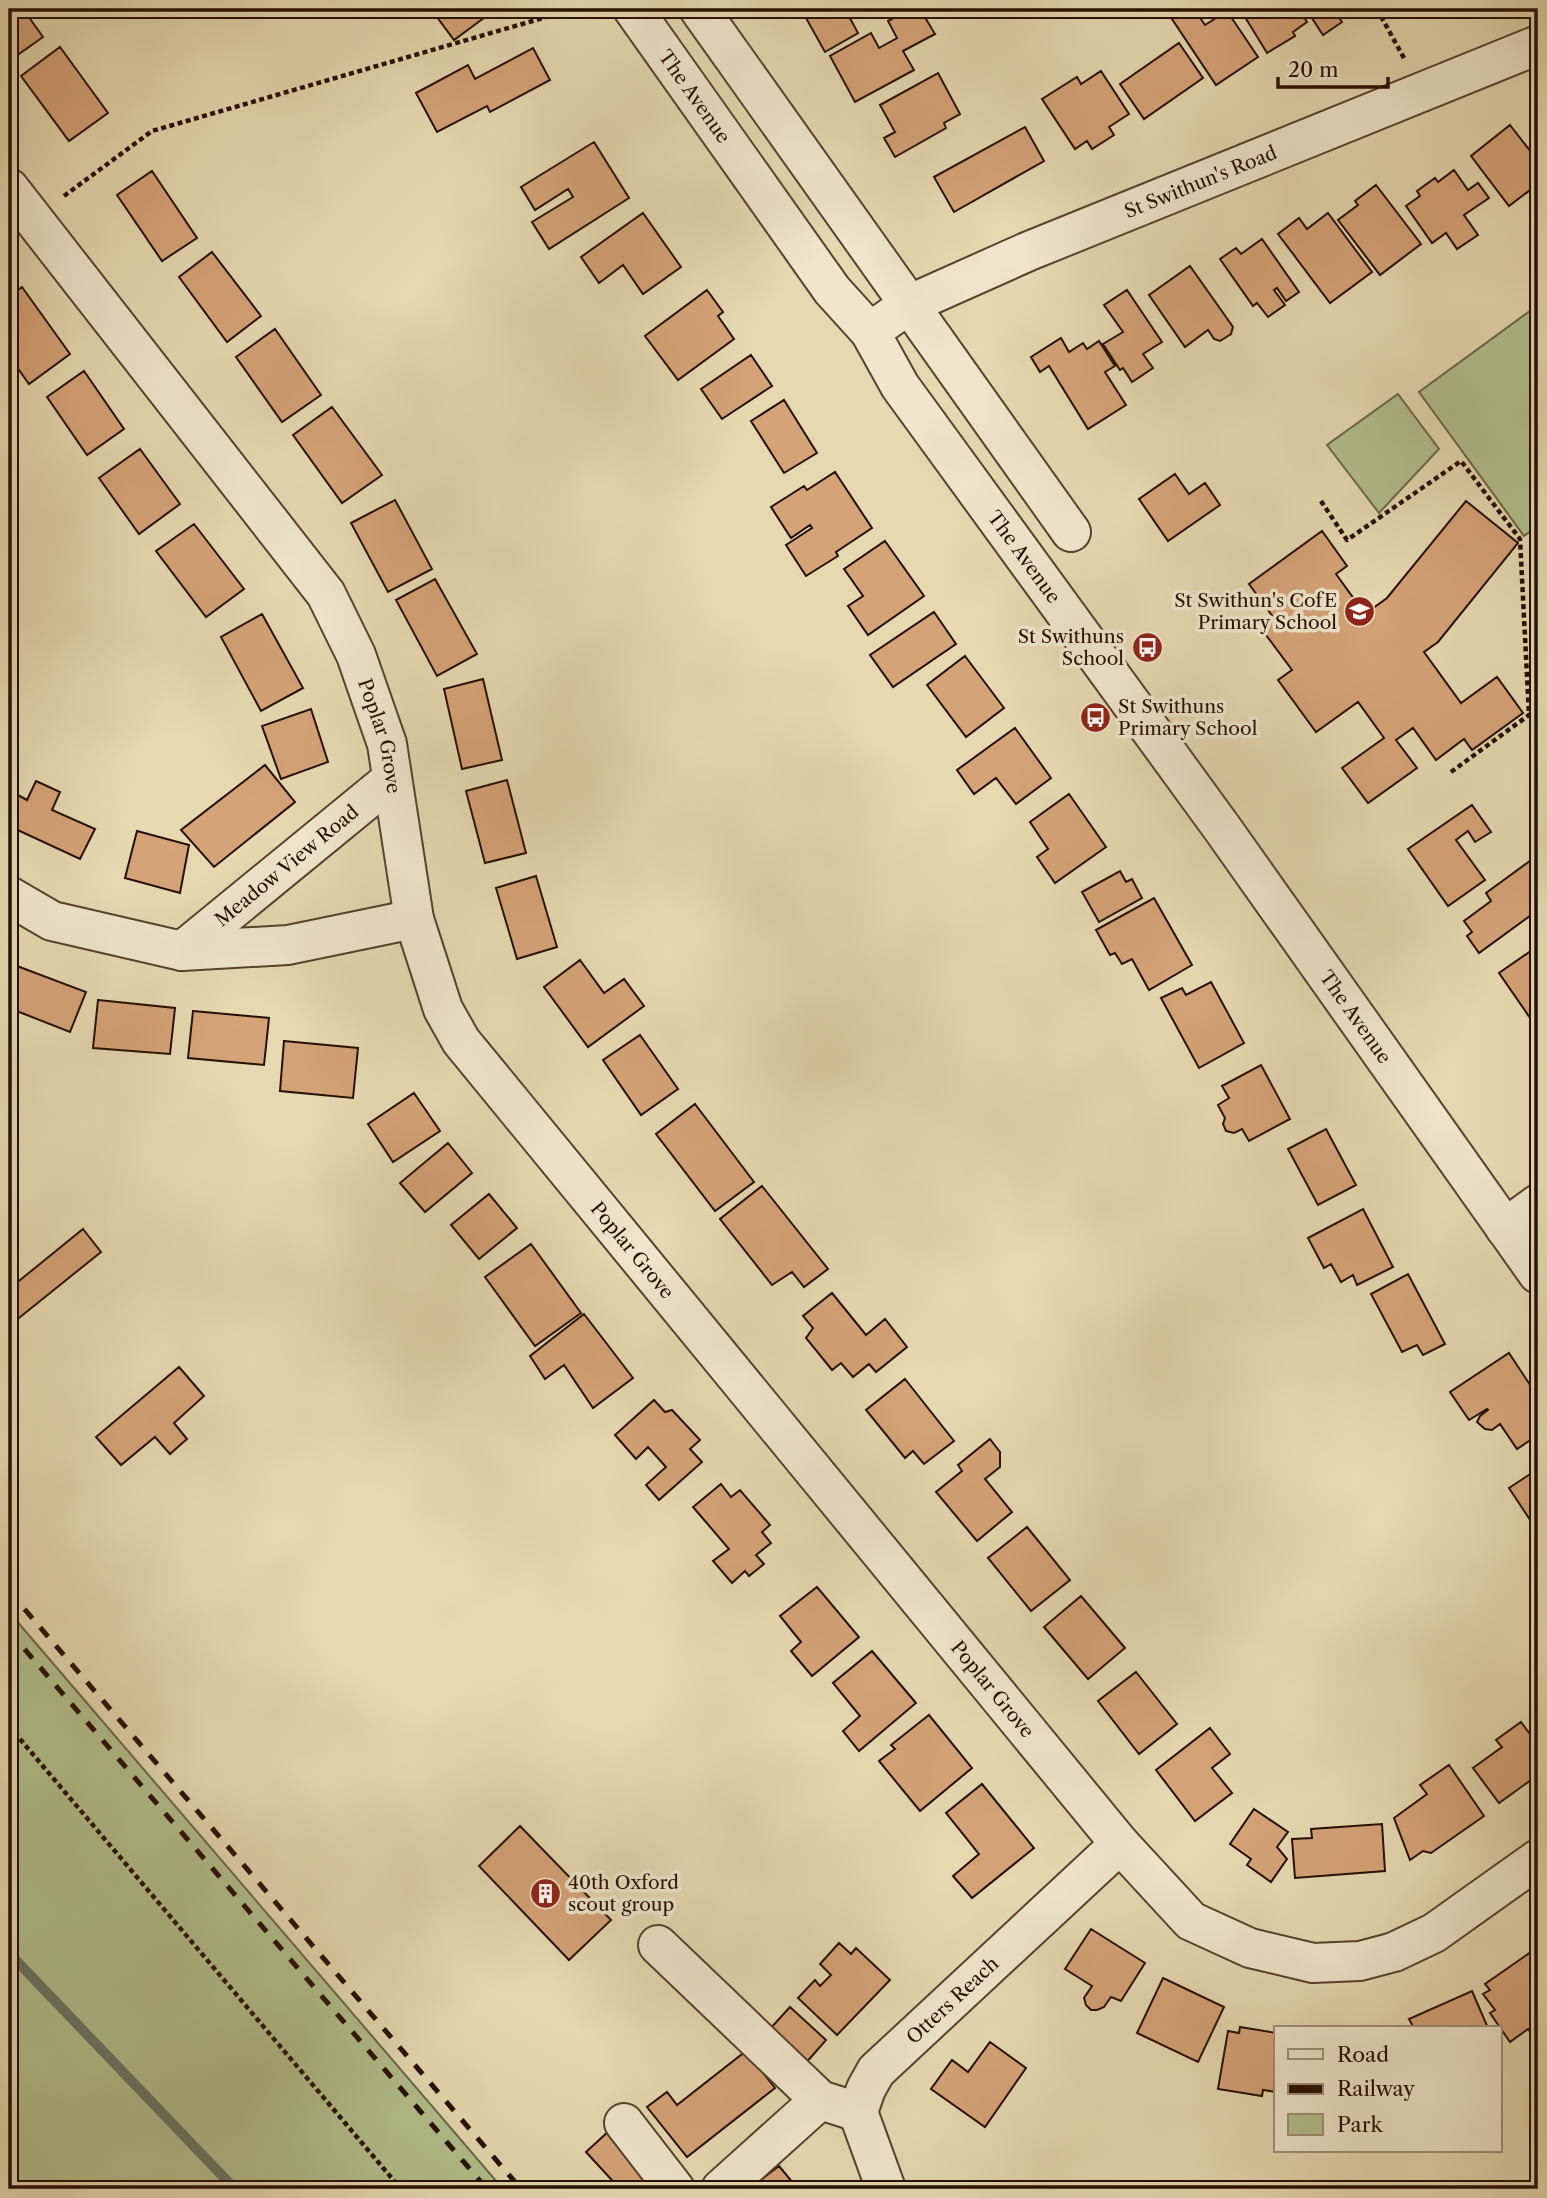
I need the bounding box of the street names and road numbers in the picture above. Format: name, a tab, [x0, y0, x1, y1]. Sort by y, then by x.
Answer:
street label: The Avenue	[654, 45, 736, 147]
street label: St Swithun's Road	[1121, 140, 1280, 223]
street label: The Avenue	[983, 506, 1066, 607]
street label: Poplar Grove	[354, 675, 406, 795]
street label: Meadow View Road	[210, 800, 363, 931]
street label: The Avenue	[1315, 966, 1397, 1068]
street label: Poplar Grove	[586, 1197, 679, 1303]
street label: Poplar Grove	[946, 1636, 1039, 1742]
street label: Otters Reach	[901, 1952, 1003, 2049]

